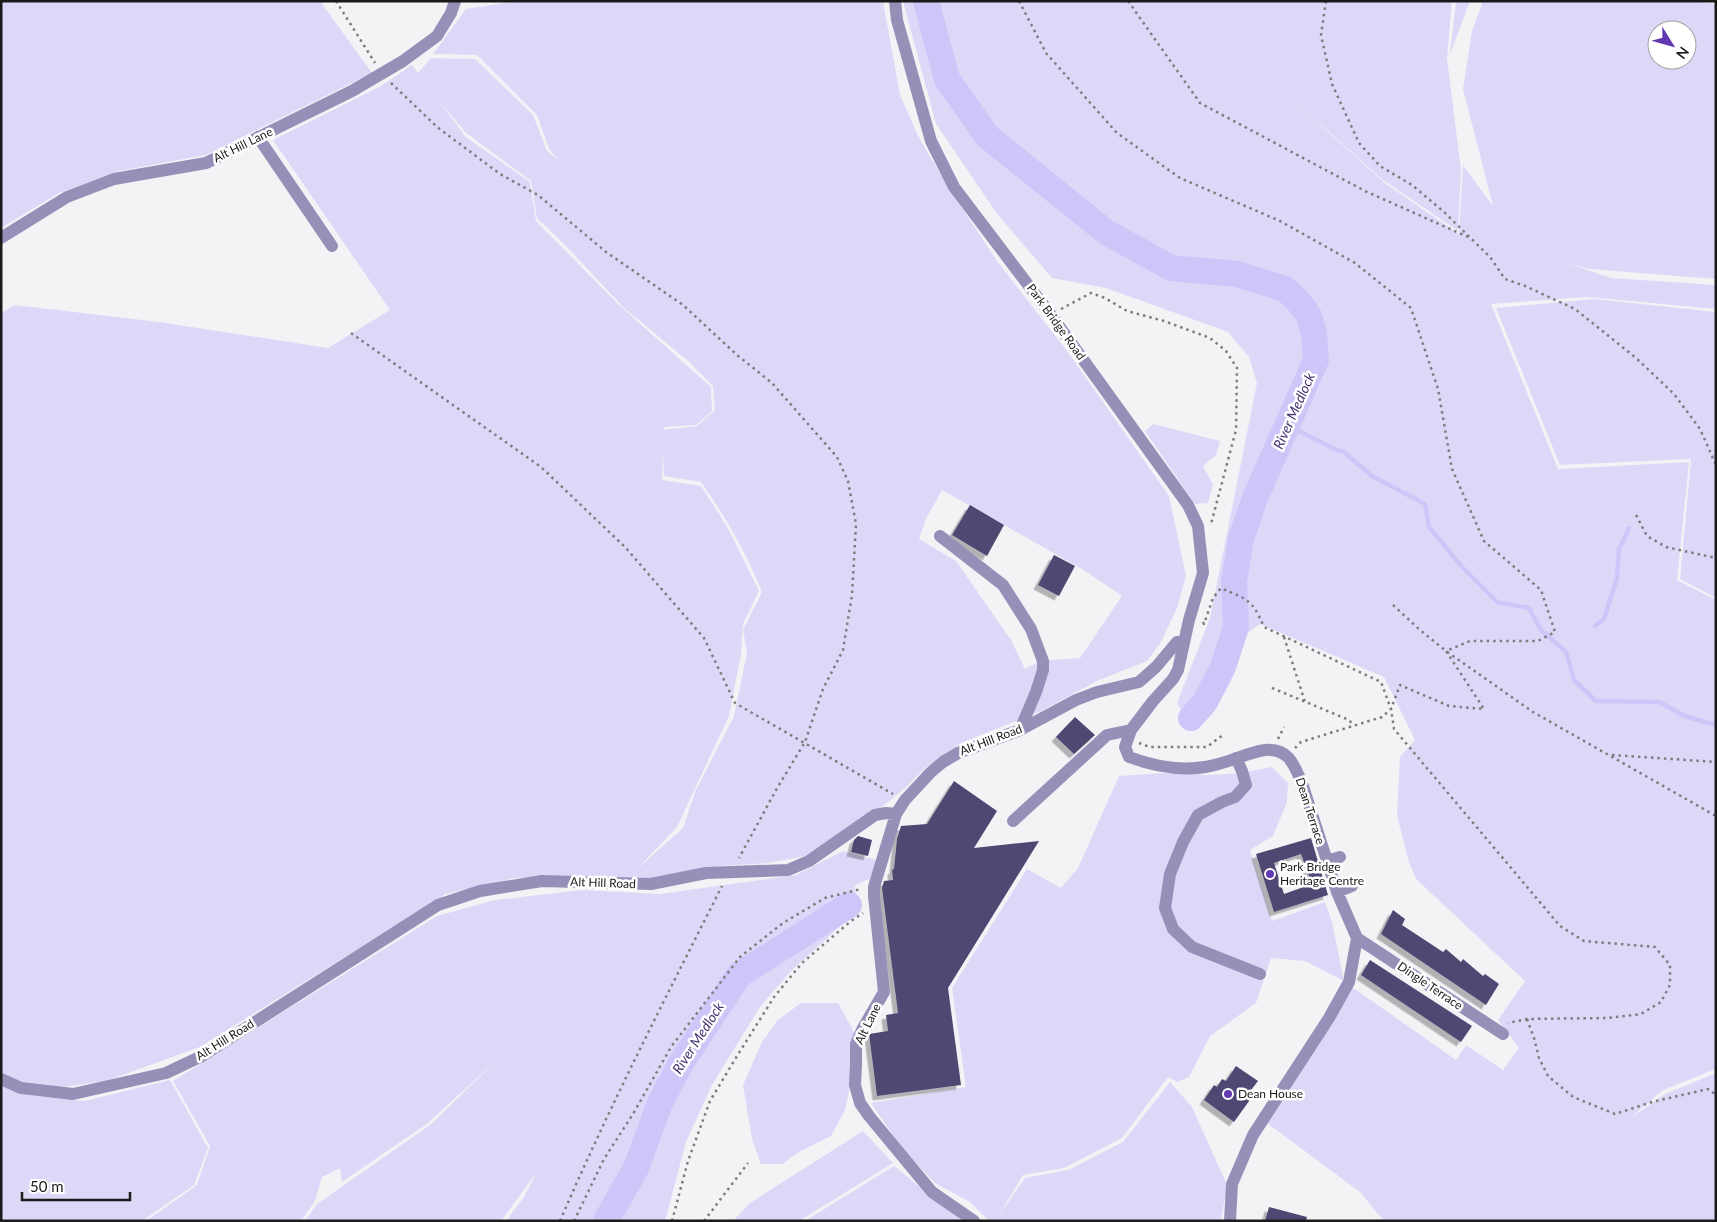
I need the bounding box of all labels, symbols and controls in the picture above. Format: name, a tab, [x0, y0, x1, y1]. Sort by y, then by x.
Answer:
north arrow	[1647, 20, 1697, 70]
text: N	[1673, 44, 1693, 63]
street label: Alt Hill Lane	[211, 124, 275, 165]
street label: Park Bridge Road	[1024, 281, 1089, 363]
water label: River Medlock	[1269, 370, 1318, 452]
street label: Alt Hill Road	[957, 721, 1024, 758]
street label: Dean Terrace	[1293, 776, 1328, 846]
place label: Park Bridge Heritage Centre	[1280, 859, 1364, 888]
marker: Park Bridge Heritage Centre	[1264, 868, 1276, 880]
street label: Alt Hill Road	[570, 874, 636, 891]
street label: Dingle Terrace	[1395, 958, 1466, 1013]
water label: River Medlock	[668, 999, 727, 1077]
street label: Alt Lane	[851, 1001, 884, 1047]
street label: Alt Hill Road	[193, 1016, 257, 1063]
place label: Dean House	[1238, 1086, 1303, 1101]
marker: Dean House	[1222, 1088, 1234, 1100]
scale bar	[22, 1170, 130, 1202]
text: 50 m	[30, 1177, 64, 1195]

